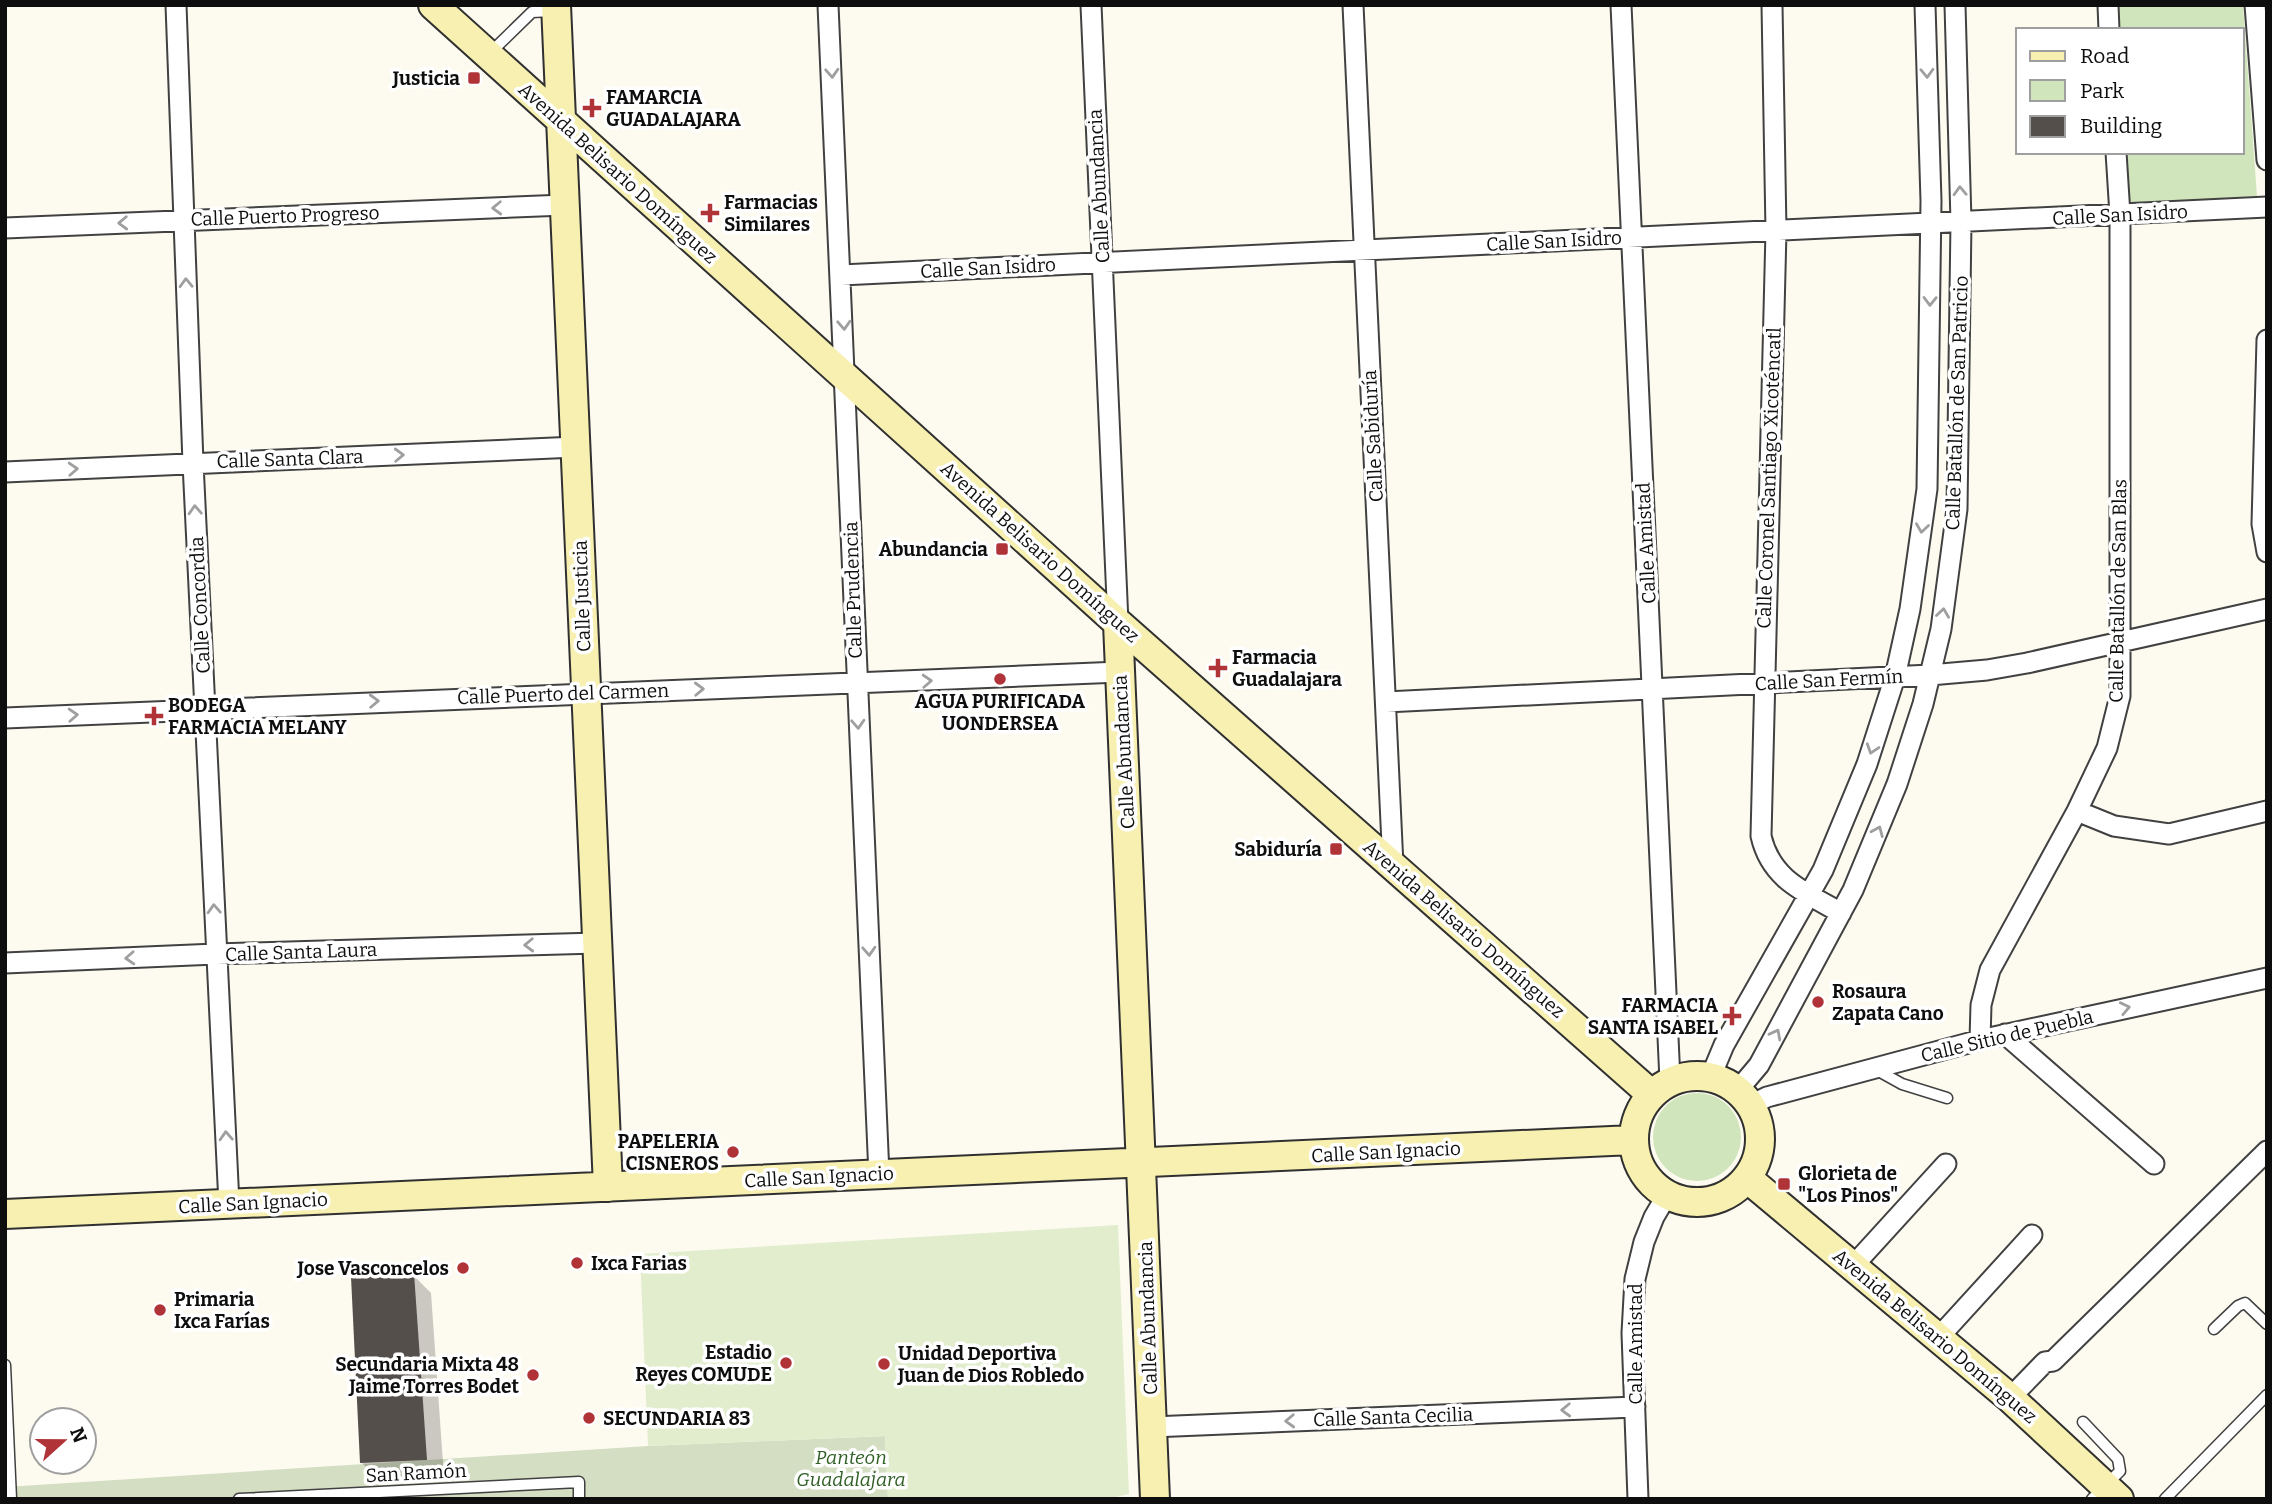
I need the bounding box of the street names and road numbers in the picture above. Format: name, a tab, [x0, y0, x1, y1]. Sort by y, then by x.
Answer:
street label: Avenida Belisario Domínguez	[514, 78, 722, 268]
street label: Calle Abundancia	[1083, 108, 1115, 264]
street label: Calle San Isidro	[2052, 200, 2188, 230]
street label: Calle Puerto Progreso	[190, 201, 380, 231]
street label: Calle San Isidro	[1486, 226, 1622, 256]
street label: Calle San Isidro	[920, 253, 1056, 283]
street label: Calle Batallón de San Patricio	[1941, 275, 1973, 531]
street label: Calle Coronel Santiago Xicoténcatl	[1752, 327, 1786, 629]
street label: Calle Sabiduría	[1358, 369, 1388, 503]
street label: Calle Santa Clara	[216, 445, 365, 473]
street label: Avenida Belisario Domínguez	[936, 457, 1144, 647]
street label: Calle Batallón de San Blas	[2105, 479, 2131, 703]
street label: Calle Amistad	[1631, 482, 1661, 604]
street label: Calle Prudencia	[839, 520, 867, 659]
street label: Calle Concordia	[185, 535, 215, 674]
street label: Calle Justicia	[569, 539, 595, 652]
street label: Calle San Fermín	[1754, 665, 1904, 695]
street label: Calle Abundancia	[1108, 674, 1140, 830]
street label: Calle Puerto del Carmen	[457, 679, 669, 709]
street label: Avenida Belisario Domínguez	[1359, 835, 1569, 1023]
street label: Calle Santa Laura	[225, 938, 378, 966]
street label: Calle Sitio de Puebla	[1918, 1005, 2096, 1067]
street label: Calle San Ignacio	[1311, 1137, 1461, 1167]
street label: Calle San Ignacio	[744, 1162, 894, 1192]
street label: Calle San Ignacio	[178, 1188, 328, 1218]
street label: Calle Abundancia	[1134, 1240, 1162, 1395]
street label: Avenida Belisario Domínguez	[1828, 1244, 2042, 1428]
street label: Calle Amistad	[1624, 1283, 1647, 1405]
street label: Calle Santa Cecilia	[1313, 1403, 1474, 1431]
street label: San Ramón	[365, 1459, 467, 1487]

